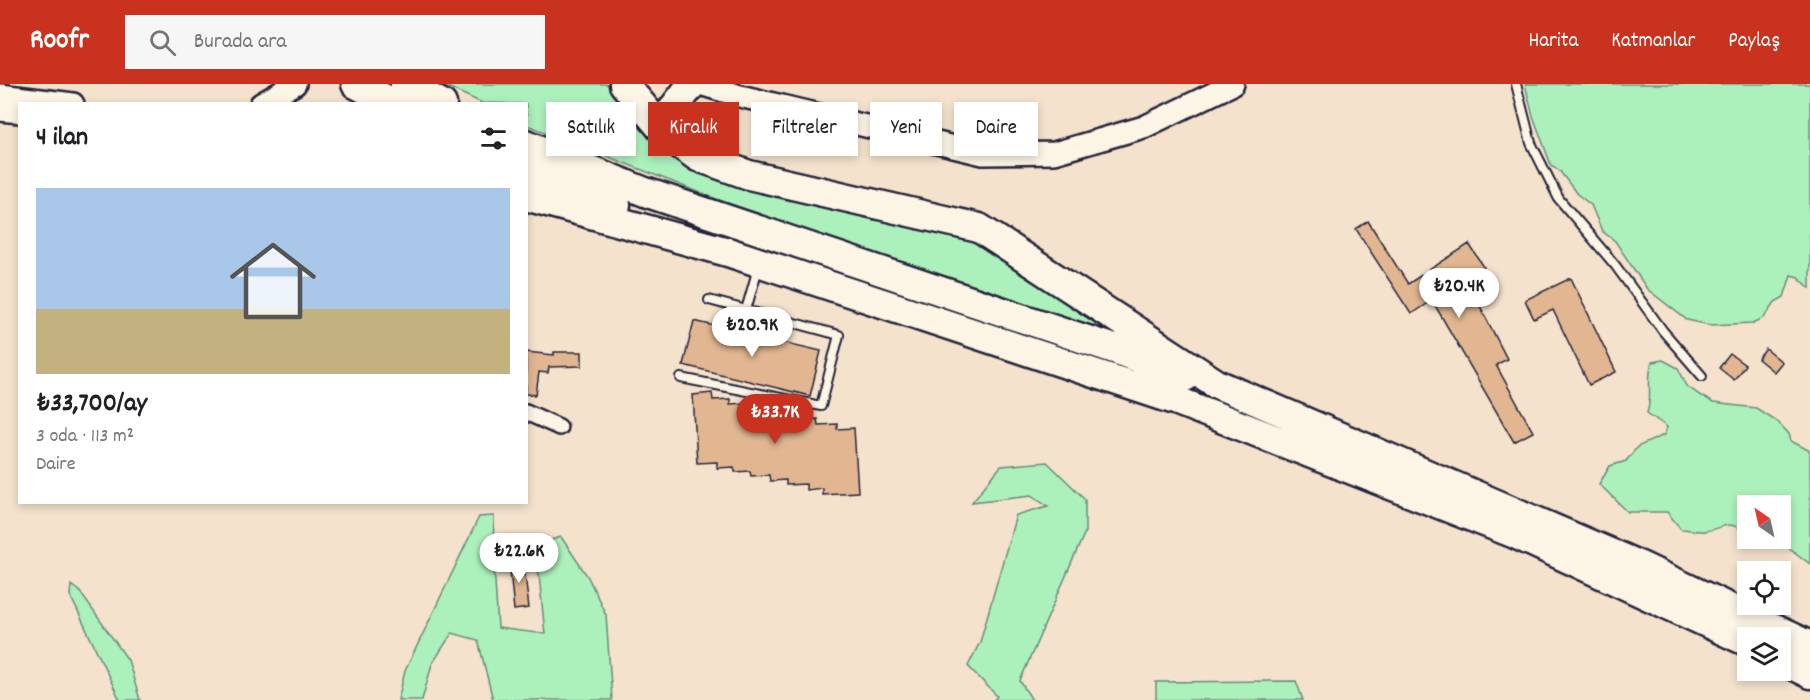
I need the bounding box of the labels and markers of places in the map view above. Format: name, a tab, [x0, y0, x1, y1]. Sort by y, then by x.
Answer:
pin: ₺20.4K	[1410, 268, 1508, 319]
pin: ₺20.9K	[703, 307, 801, 358]
pin: ₺33.7K	[726, 394, 824, 445]
pin: ₺22.6K	[470, 533, 568, 584]

